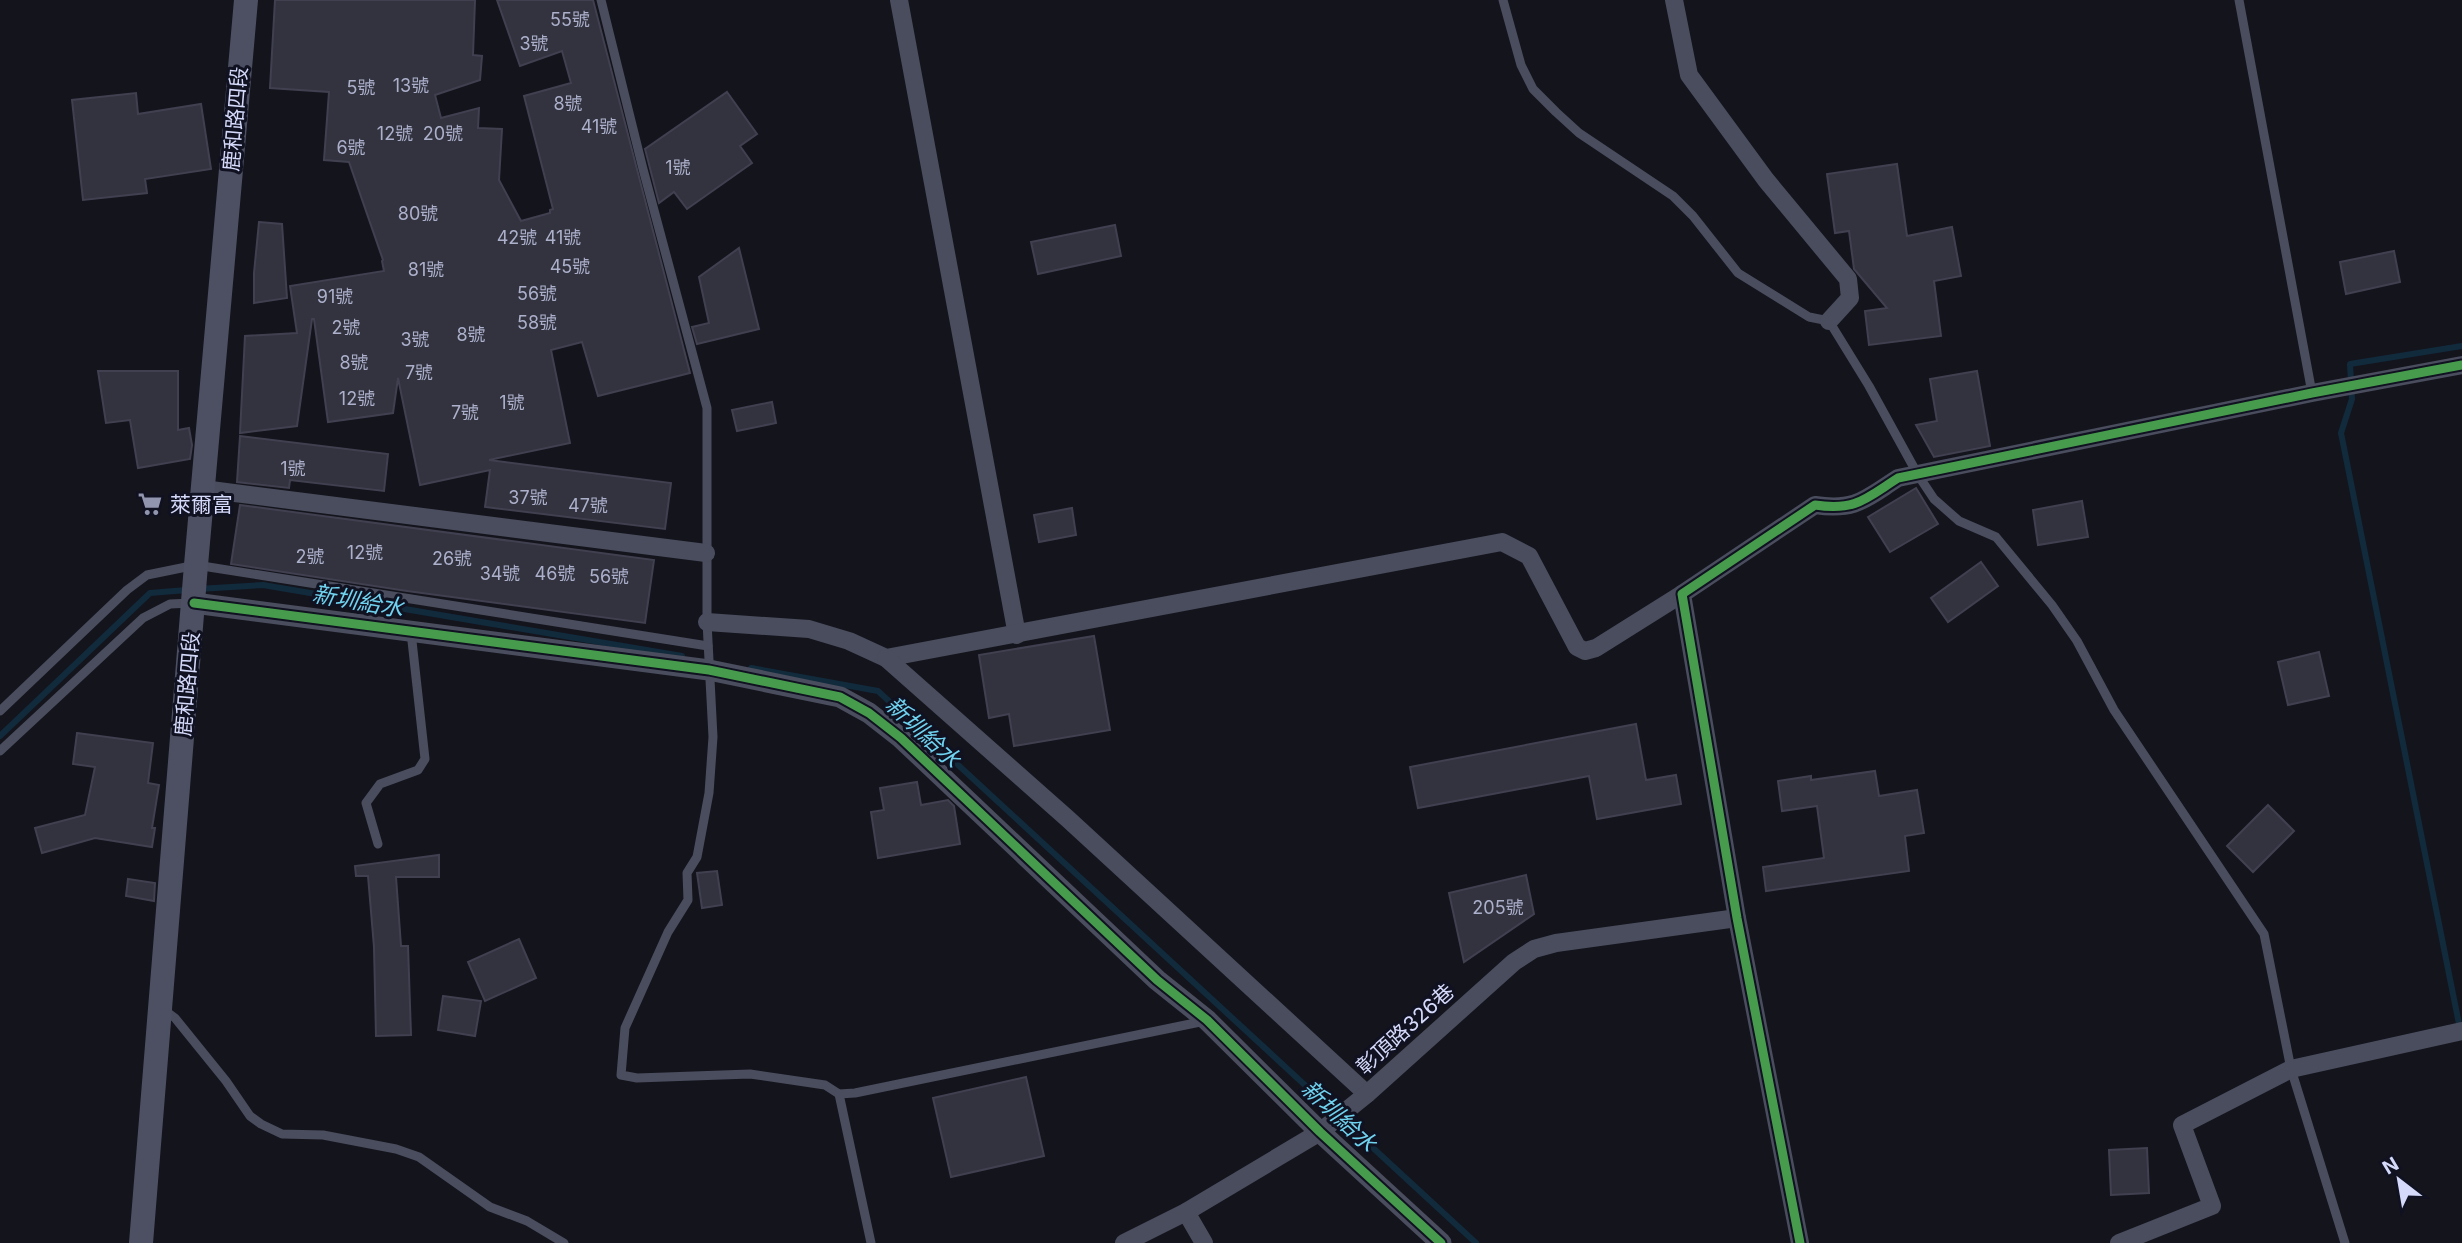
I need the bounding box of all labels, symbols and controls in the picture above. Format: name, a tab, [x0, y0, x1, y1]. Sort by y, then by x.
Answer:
house number: 55號	[550, 9, 590, 30]
house number: 3號	[519, 33, 549, 54]
street label: 鹿和路四段	[218, 66, 252, 172]
house number: 13號	[393, 75, 429, 96]
house number: 5號	[347, 77, 375, 98]
house number: 8號	[553, 93, 583, 114]
house number: 41號	[581, 116, 617, 137]
house number: 12號	[377, 123, 413, 144]
house number: 20號	[423, 123, 463, 144]
house number: 6號	[336, 137, 366, 158]
house number: 1號	[665, 157, 691, 178]
house number: 80號	[398, 203, 438, 224]
house number: 42號	[497, 227, 537, 248]
house number: 41號	[545, 227, 581, 248]
house number: 45號	[550, 256, 590, 277]
house number: 81號	[408, 259, 444, 280]
house number: 56號	[517, 283, 557, 304]
house number: 91號	[317, 286, 353, 307]
house number: 58號	[517, 312, 557, 333]
house number: 2號	[332, 317, 360, 338]
house number: 8號	[456, 324, 486, 345]
house number: 3號	[400, 329, 430, 350]
house number: 8號	[339, 352, 369, 373]
house number: 7號	[405, 362, 433, 383]
house number: 12號	[339, 388, 375, 409]
house number: 1號	[499, 392, 525, 413]
house number: 7號	[451, 402, 479, 423]
house number: 1號	[280, 458, 306, 479]
house number: 37號	[508, 487, 548, 508]
supermarket icon: 萊爾富	[136, 490, 164, 518]
place label: 萊爾富	[170, 492, 233, 517]
house number: 47號	[568, 495, 608, 516]
house number: 12號	[347, 542, 383, 563]
house number: 2號	[296, 546, 324, 567]
house number: 26號	[432, 548, 472, 569]
house number: 34號	[480, 563, 520, 584]
house number: 46號	[535, 563, 575, 584]
house number: 56號	[589, 566, 629, 587]
water label: 新圳給水	[310, 579, 407, 623]
street label: 鹿和路四段	[170, 631, 204, 737]
water label: 新圳給水	[880, 690, 967, 774]
house number: 205號	[1472, 897, 1524, 918]
street label: 彰頂路326巷	[1351, 979, 1459, 1079]
water label: 新圳給水	[1296, 1074, 1383, 1158]
north arrow	[2364, 1145, 2434, 1215]
text: N	[2378, 1152, 2403, 1179]

